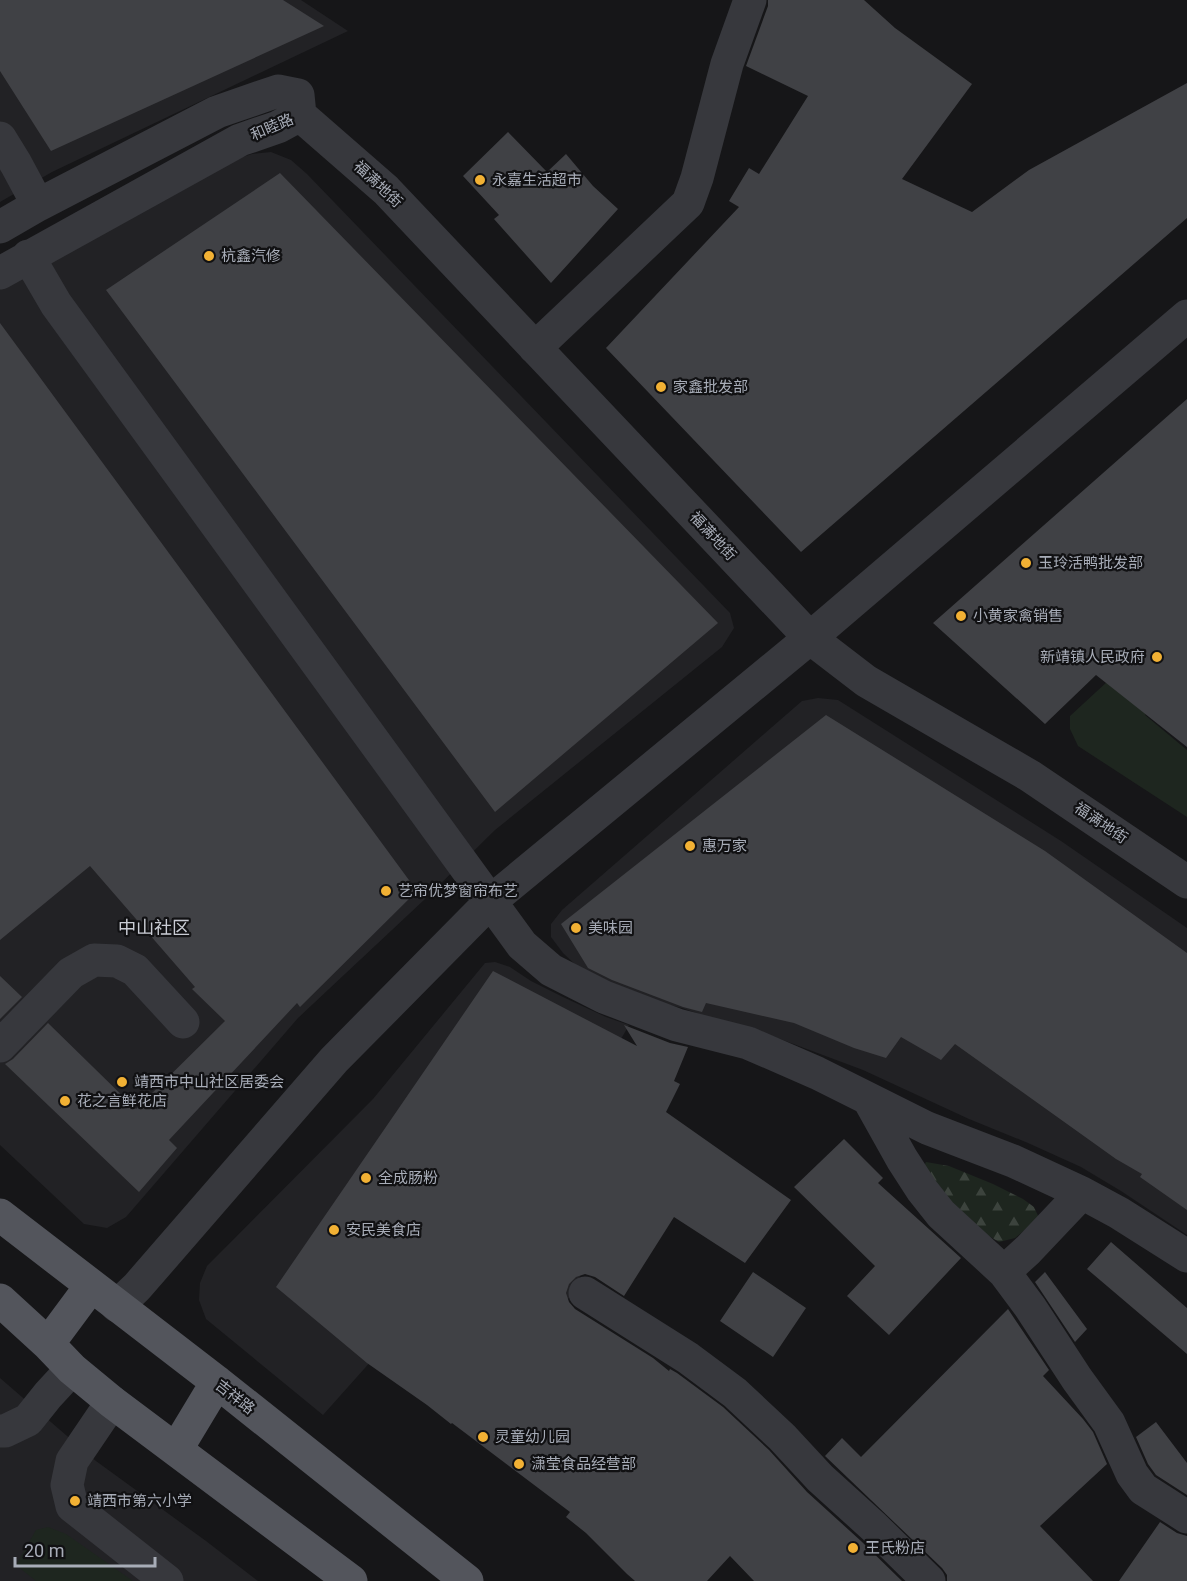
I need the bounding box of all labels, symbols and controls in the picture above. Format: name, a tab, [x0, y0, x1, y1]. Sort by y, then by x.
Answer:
street label: 和睦路	[248, 110, 296, 144]
street label: 福满地街	[350, 157, 406, 211]
place label: 永嘉生活超市	[492, 171, 582, 189]
marker: 永嘉生活超市	[473, 173, 487, 187]
place label: 杭鑫汽修	[221, 247, 281, 265]
marker: 杭鑫汽修	[202, 249, 216, 263]
place label: 家鑫批发部	[673, 378, 748, 396]
marker: 家鑫批发部	[654, 380, 668, 394]
street label: 福满地街	[686, 508, 740, 564]
place label: 玉玲活鸭批发部	[1038, 554, 1143, 572]
marker: 玉玲活鸭批发部	[1019, 556, 1033, 570]
place label: 小黄家禽销售	[973, 607, 1063, 625]
marker: 小黄家禽销售	[954, 609, 968, 623]
place label: 新靖镇人民政府	[1040, 648, 1145, 666]
marker: 新靖镇人民政府	[1150, 650, 1164, 664]
street label: 福满地街	[1071, 799, 1131, 847]
place label: 惠万家	[702, 837, 747, 855]
marker: 惠万家	[683, 839, 697, 853]
place label: 艺帘优梦窗帘布艺	[398, 882, 518, 900]
marker: 艺帘优梦窗帘布艺	[379, 884, 393, 898]
district label: 中山社区	[118, 917, 190, 938]
place label: 美味园	[588, 919, 633, 937]
marker: 美味园	[569, 921, 583, 935]
place label: 靖西市中山社区居委会	[134, 1073, 284, 1091]
marker: 靖西市中山社区居委会	[115, 1075, 129, 1089]
place label: 花之言鲜花店	[77, 1092, 167, 1110]
marker: 花之言鲜花店	[58, 1094, 72, 1108]
place label: 全成肠粉	[378, 1169, 438, 1187]
marker: 全成肠粉	[359, 1171, 373, 1185]
place label: 安民美食店	[346, 1221, 421, 1239]
marker: 安民美食店	[327, 1223, 341, 1237]
street label: 吉祥路	[212, 1376, 258, 1418]
place label: 灵童幼儿园	[495, 1428, 570, 1446]
marker: 灵童幼儿园	[476, 1430, 490, 1444]
place label: 潇莹食品经营部	[531, 1455, 636, 1473]
marker: 潇莹食品经营部	[512, 1457, 526, 1471]
place label: 靖西市第六小学	[87, 1492, 192, 1510]
marker: 靖西市第六小学	[68, 1494, 82, 1508]
scale bar	[15, 1530, 154, 1568]
place label: 王氏粉店	[865, 1539, 925, 1557]
text: 20 m	[24, 1540, 64, 1561]
marker: 王氏粉店	[846, 1541, 860, 1555]

